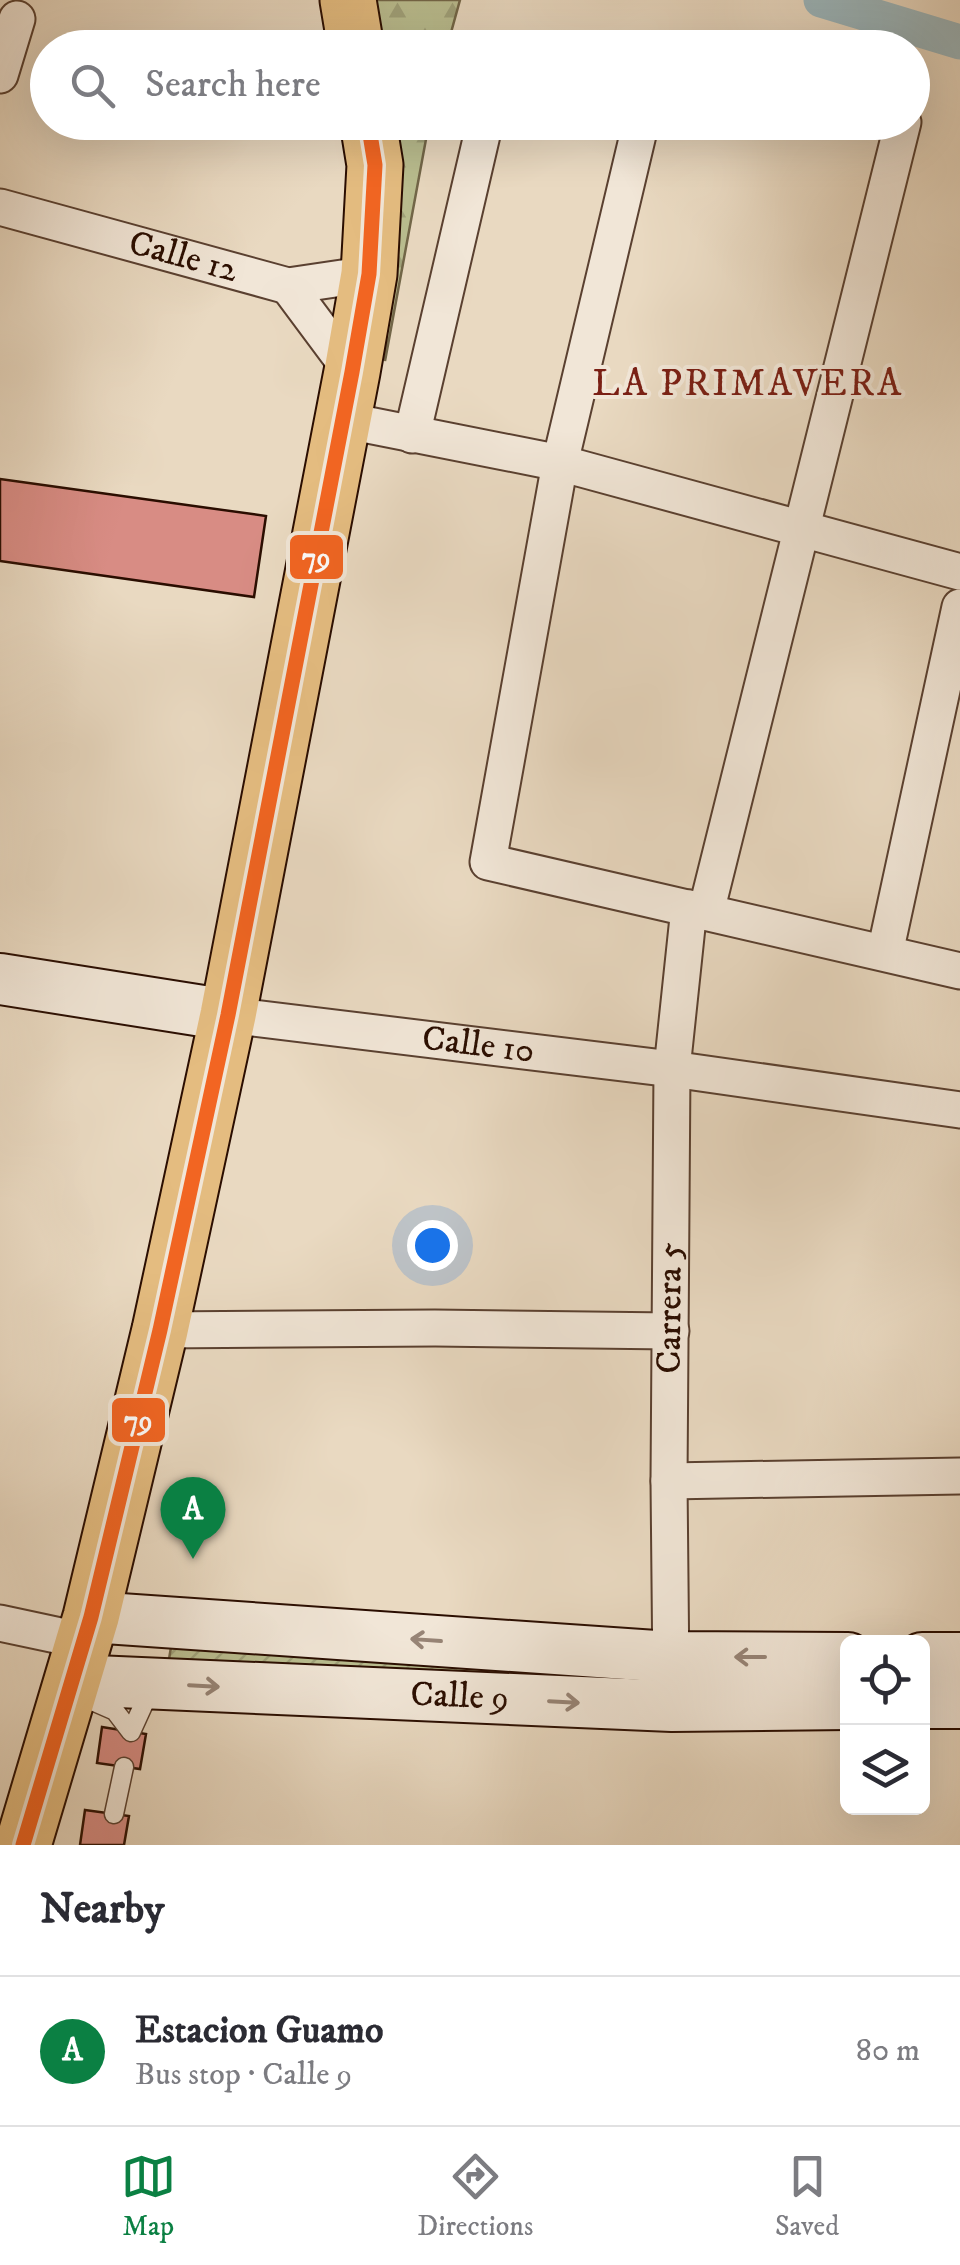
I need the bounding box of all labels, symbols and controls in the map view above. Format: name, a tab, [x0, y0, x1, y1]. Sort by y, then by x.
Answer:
search box	[30, 30, 930, 140]
icon: search	[65, 58, 120, 113]
text: Search here	[145, 61, 321, 109]
street label: Calle 12	[124, 221, 243, 293]
district label: LA PRIMAVERA	[592, 360, 904, 408]
line badge: 79	[288, 533, 345, 581]
text: 79	[302, 541, 330, 576]
street label: Calle 10	[420, 1017, 537, 1074]
your location	[407, 1220, 458, 1271]
street label: Carrera 5	[648, 1242, 693, 1374]
line badge: 79	[110, 1396, 167, 1444]
text: 79	[124, 1404, 152, 1439]
pin: A	[160, 1476, 226, 1559]
one-way arrow	[410, 1630, 442, 1649]
map controls	[840, 1635, 930, 1815]
button: locate	[840, 1635, 930, 1725]
one-way arrow	[735, 1648, 768, 1666]
street label: Calle 9	[409, 1673, 510, 1721]
one-way arrow	[188, 1676, 220, 1695]
one-way arrow	[547, 1692, 580, 1711]
button: layers	[840, 1725, 930, 1815]
text: Nearby	[40, 1884, 164, 1936]
text: Estacion Guamo	[135, 2007, 384, 2055]
text: A	[62, 2031, 83, 2071]
text: 80 m	[856, 2031, 920, 2071]
text: Bus stop · Calle 9	[135, 2055, 352, 2095]
tab: Map	[121, 2149, 176, 2244]
tab: Directions	[417, 2149, 533, 2244]
tab: Saved	[775, 2149, 839, 2244]

